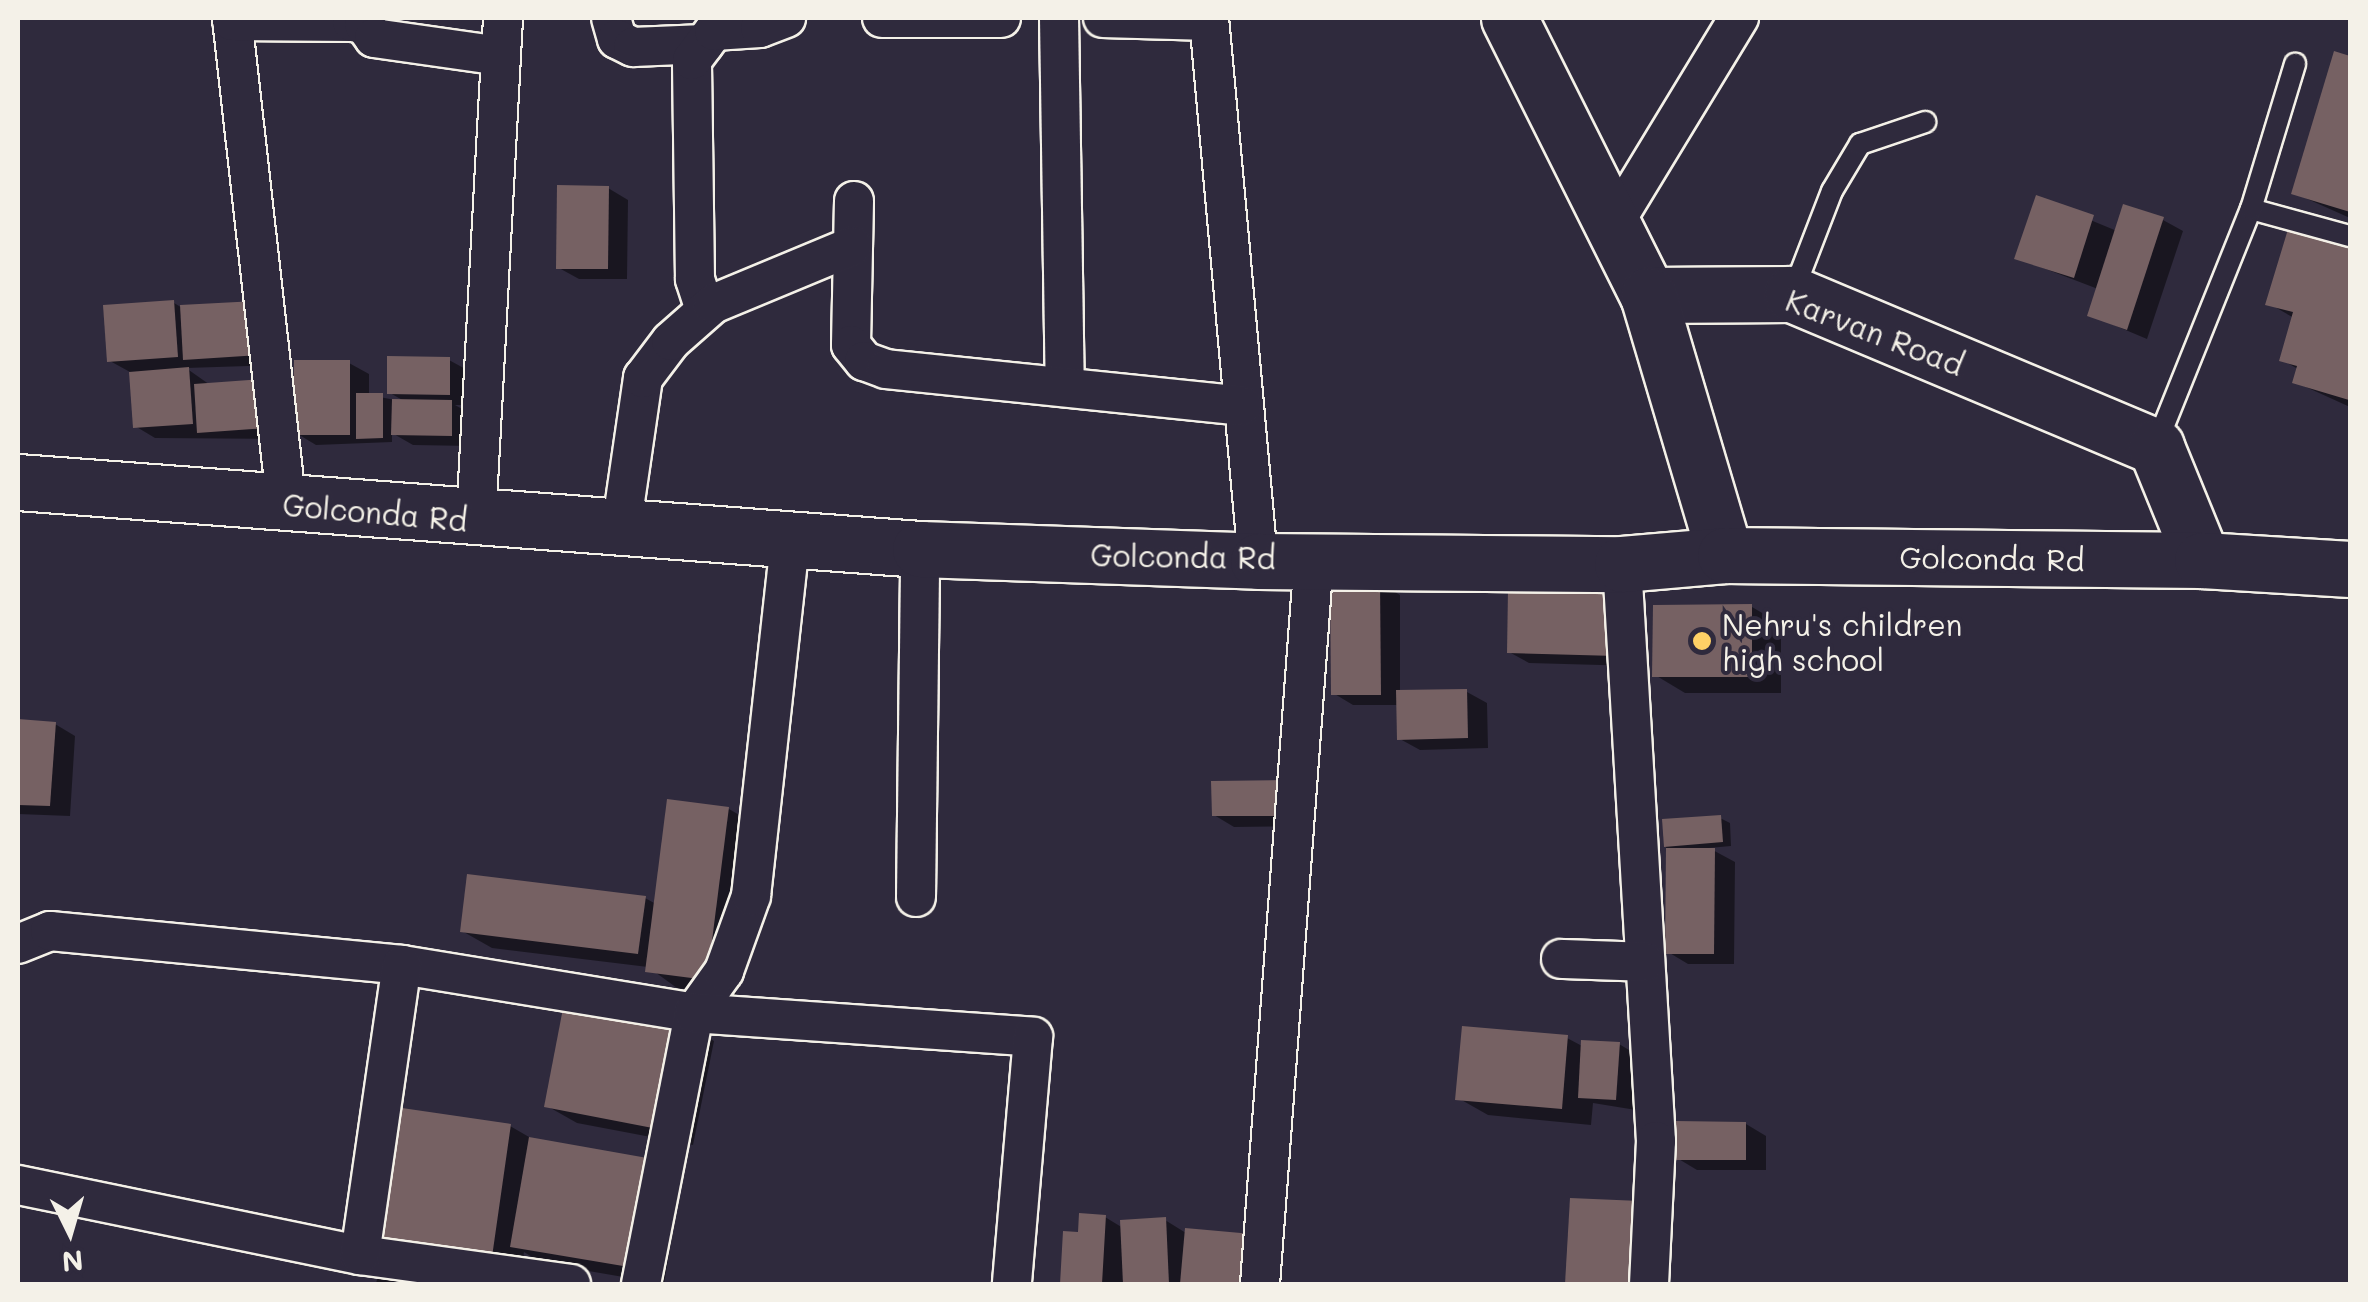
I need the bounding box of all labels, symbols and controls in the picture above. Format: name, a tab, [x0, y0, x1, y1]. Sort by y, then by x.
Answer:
street label: Karvan Road	[1781, 282, 1969, 382]
street label: Golconda Rd	[281, 486, 469, 538]
street label: Golconda Rd	[1090, 536, 1276, 576]
street label: Golconda Rd	[1899, 538, 2085, 578]
place label: Nehru's children high school	[1722, 606, 1962, 676]
marker: Nehru's children high school	[1691, 630, 1713, 652]
north arrow	[20, 1182, 120, 1282]
text: N	[60, 1243, 85, 1281]

